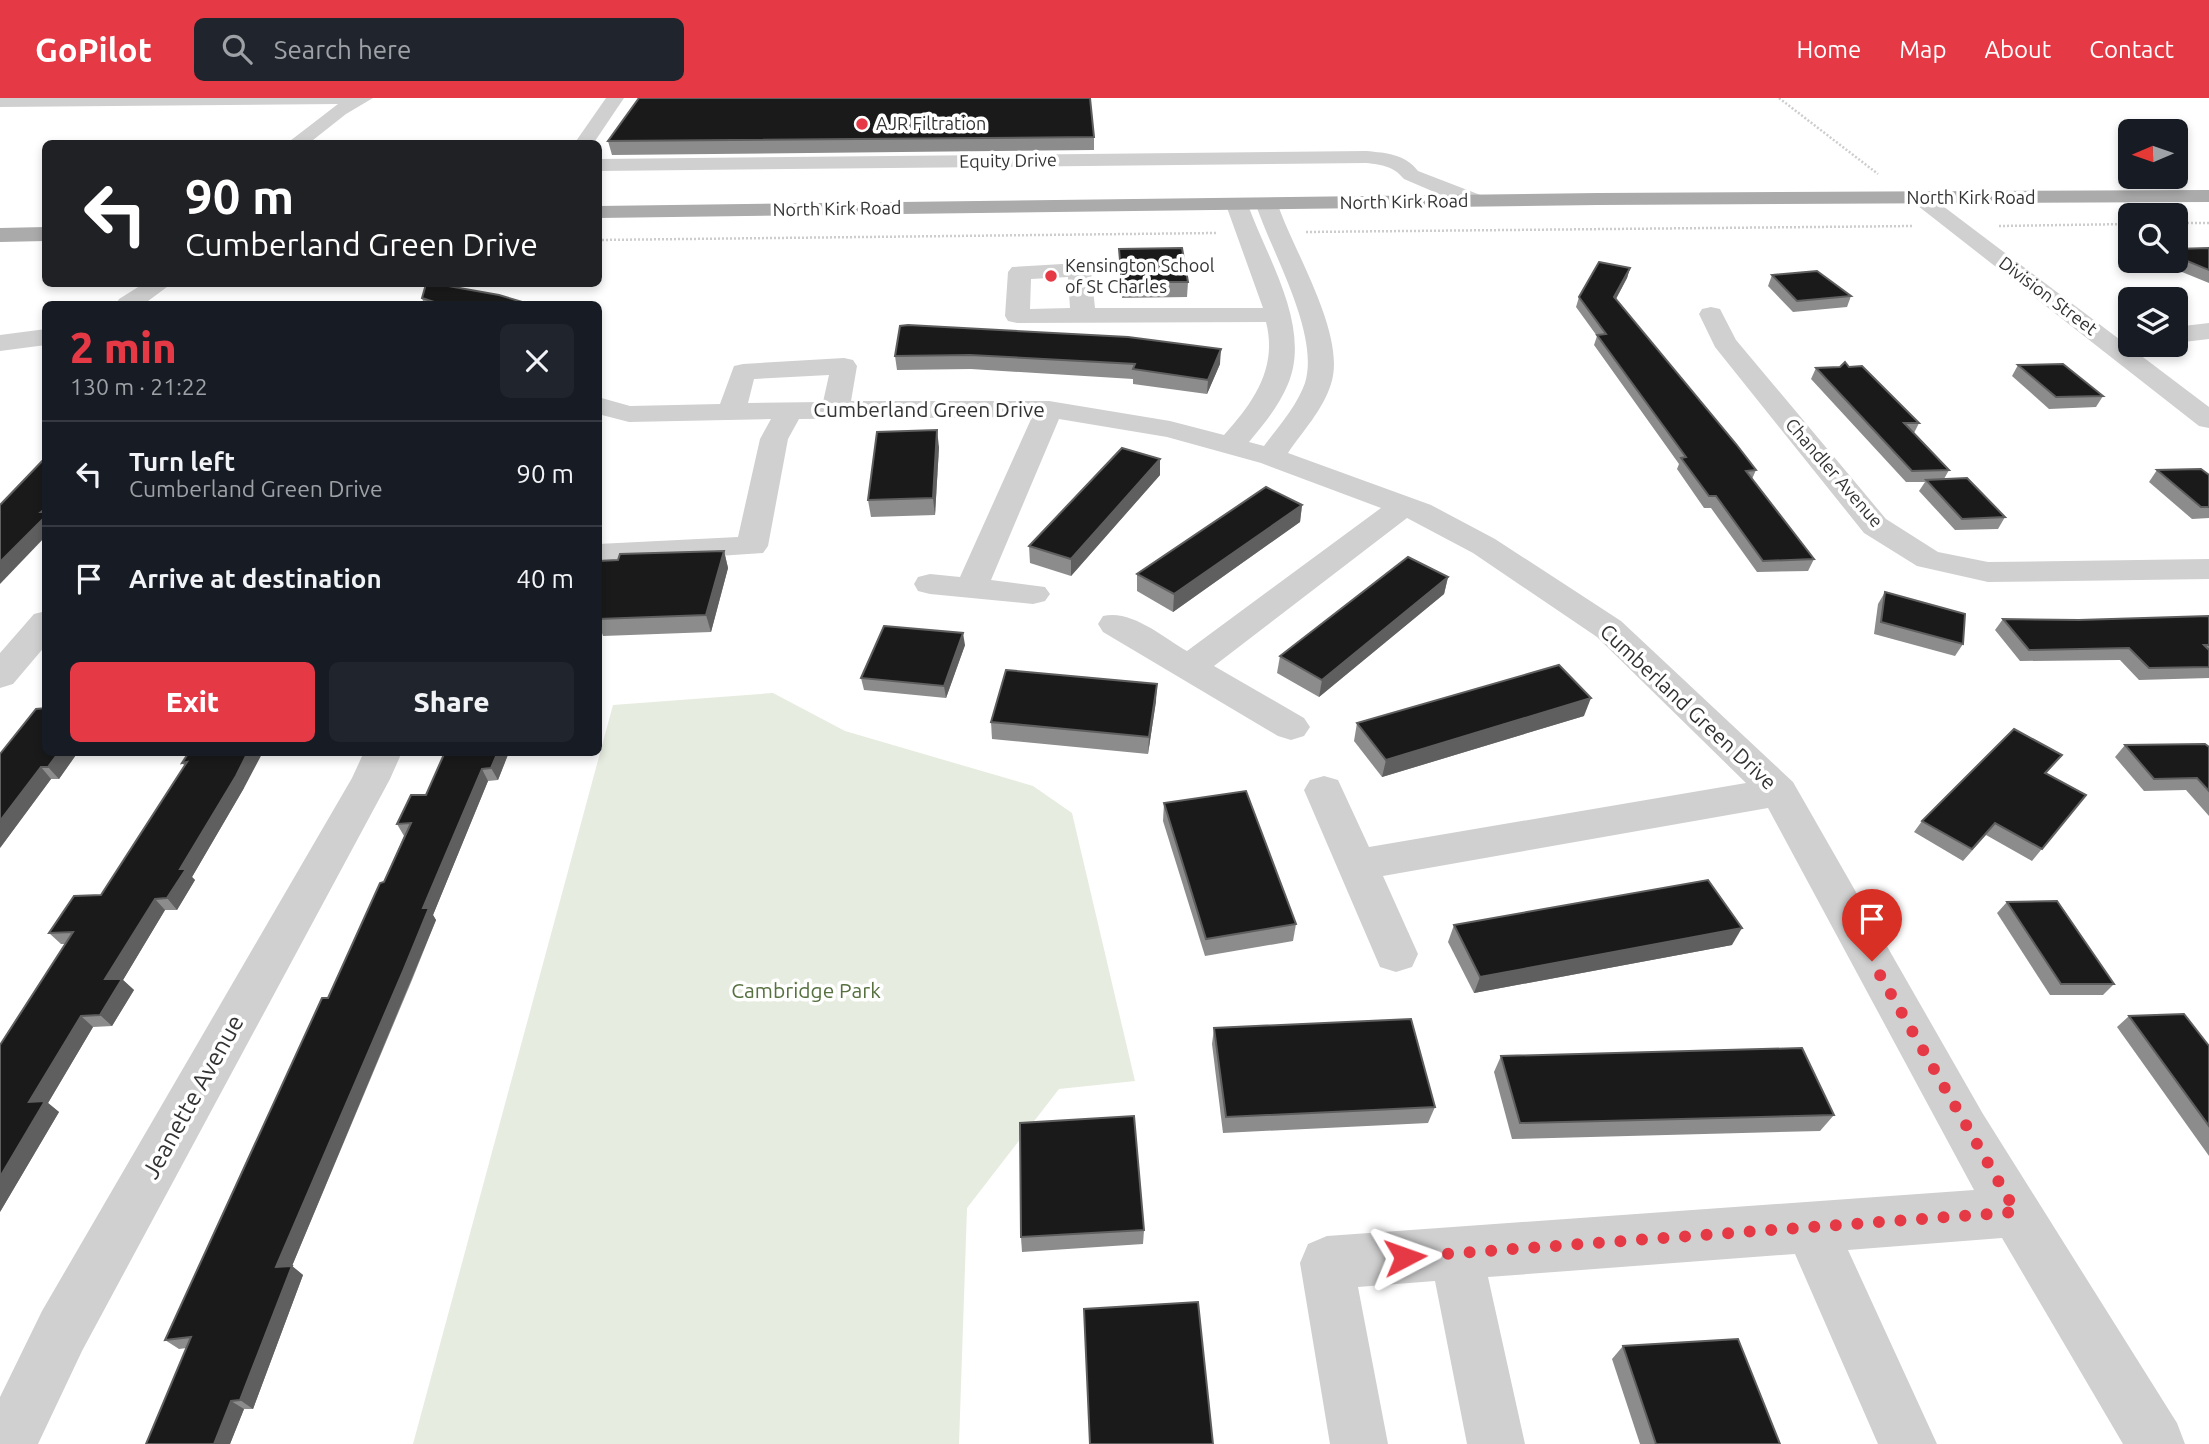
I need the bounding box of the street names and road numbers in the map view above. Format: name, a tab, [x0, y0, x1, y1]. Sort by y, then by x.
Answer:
street label: Equity Drive	[959, 149, 1057, 171]
street label: North Kirk Road	[1907, 187, 2035, 207]
street label: North Kirk Road	[1339, 190, 1469, 212]
street label: North Kirk Road	[772, 197, 902, 219]
street label: Division Street	[1996, 252, 2102, 339]
street label: Cumberland Green Drive	[813, 397, 1045, 421]
street label: Chandler Avenue	[1782, 414, 1887, 531]
street label: Cumberland Green Drive	[1596, 619, 1782, 794]
street label: Jeanette Avenue	[136, 1010, 249, 1183]

